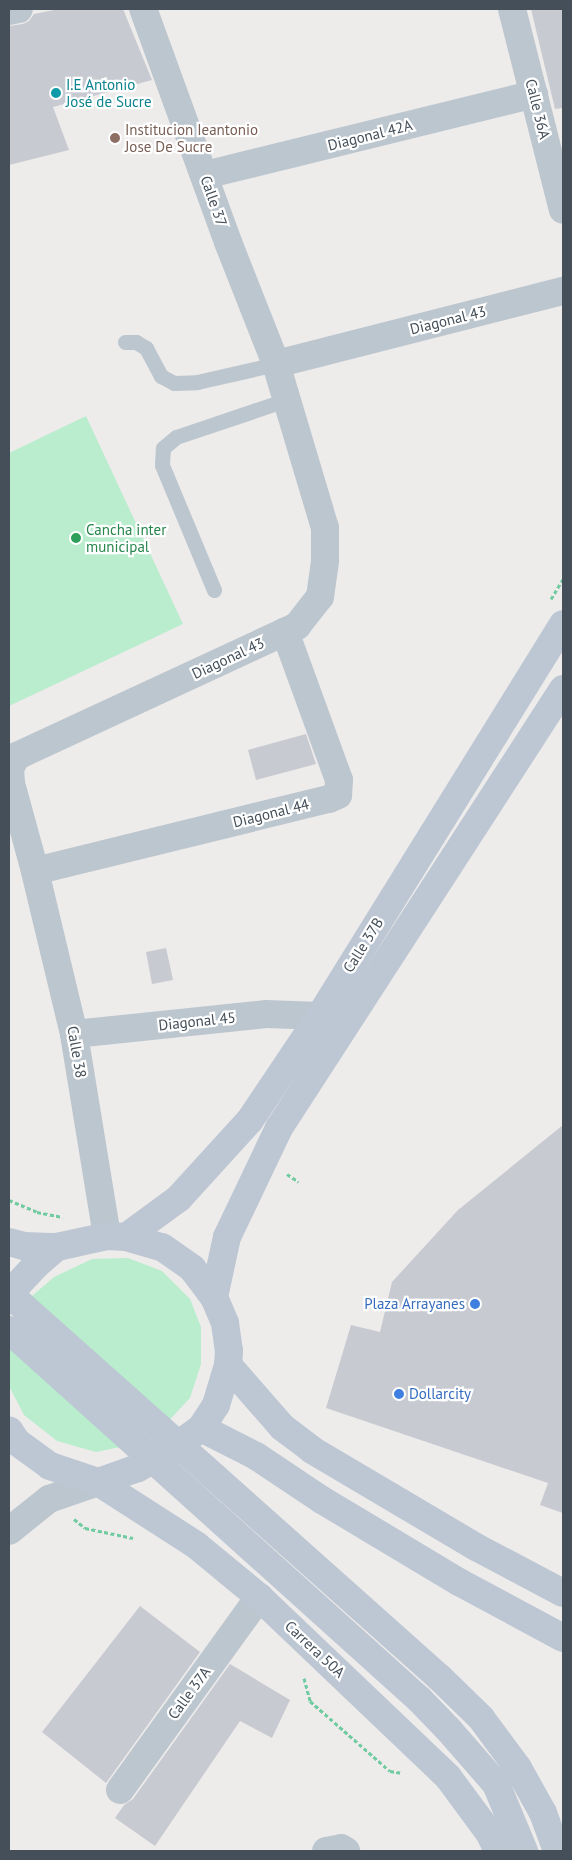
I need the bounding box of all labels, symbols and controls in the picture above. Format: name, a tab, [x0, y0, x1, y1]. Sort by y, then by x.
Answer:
place label: I.E Antonio José de Sucre	[66, 75, 152, 110]
street label: Calle 36A	[522, 77, 554, 141]
marker: I.E Antonio José de Sucre	[50, 87, 62, 99]
street label: Diagonal 42A	[326, 116, 414, 154]
place label: Institucion Ieantonio Jose De Sucre	[125, 120, 258, 155]
marker: Institucion Ieantonio Jose De Sucre	[109, 132, 121, 144]
street label: Calle 37	[197, 173, 231, 229]
street label: Diagonal 43	[408, 302, 488, 338]
place label: Cancha inter municipal	[86, 520, 166, 555]
marker: Cancha inter municipal	[70, 532, 82, 544]
street label: Diagonal 43	[189, 633, 267, 683]
street label: Diagonal 44	[231, 795, 311, 831]
street label: Calle 37B	[339, 914, 387, 976]
street label: Diagonal 45	[157, 1008, 237, 1034]
street label: Calle 38	[64, 1025, 90, 1079]
place label: Plaza Arrayanes	[364, 1295, 465, 1313]
marker: Plaza Arrayanes	[469, 1298, 481, 1310]
place label: Dollarcity	[409, 1385, 471, 1403]
marker: Dollarcity	[393, 1388, 405, 1400]
street label: Carrera 50A	[281, 1617, 349, 1681]
street label: Calle 37A	[164, 1663, 214, 1723]

